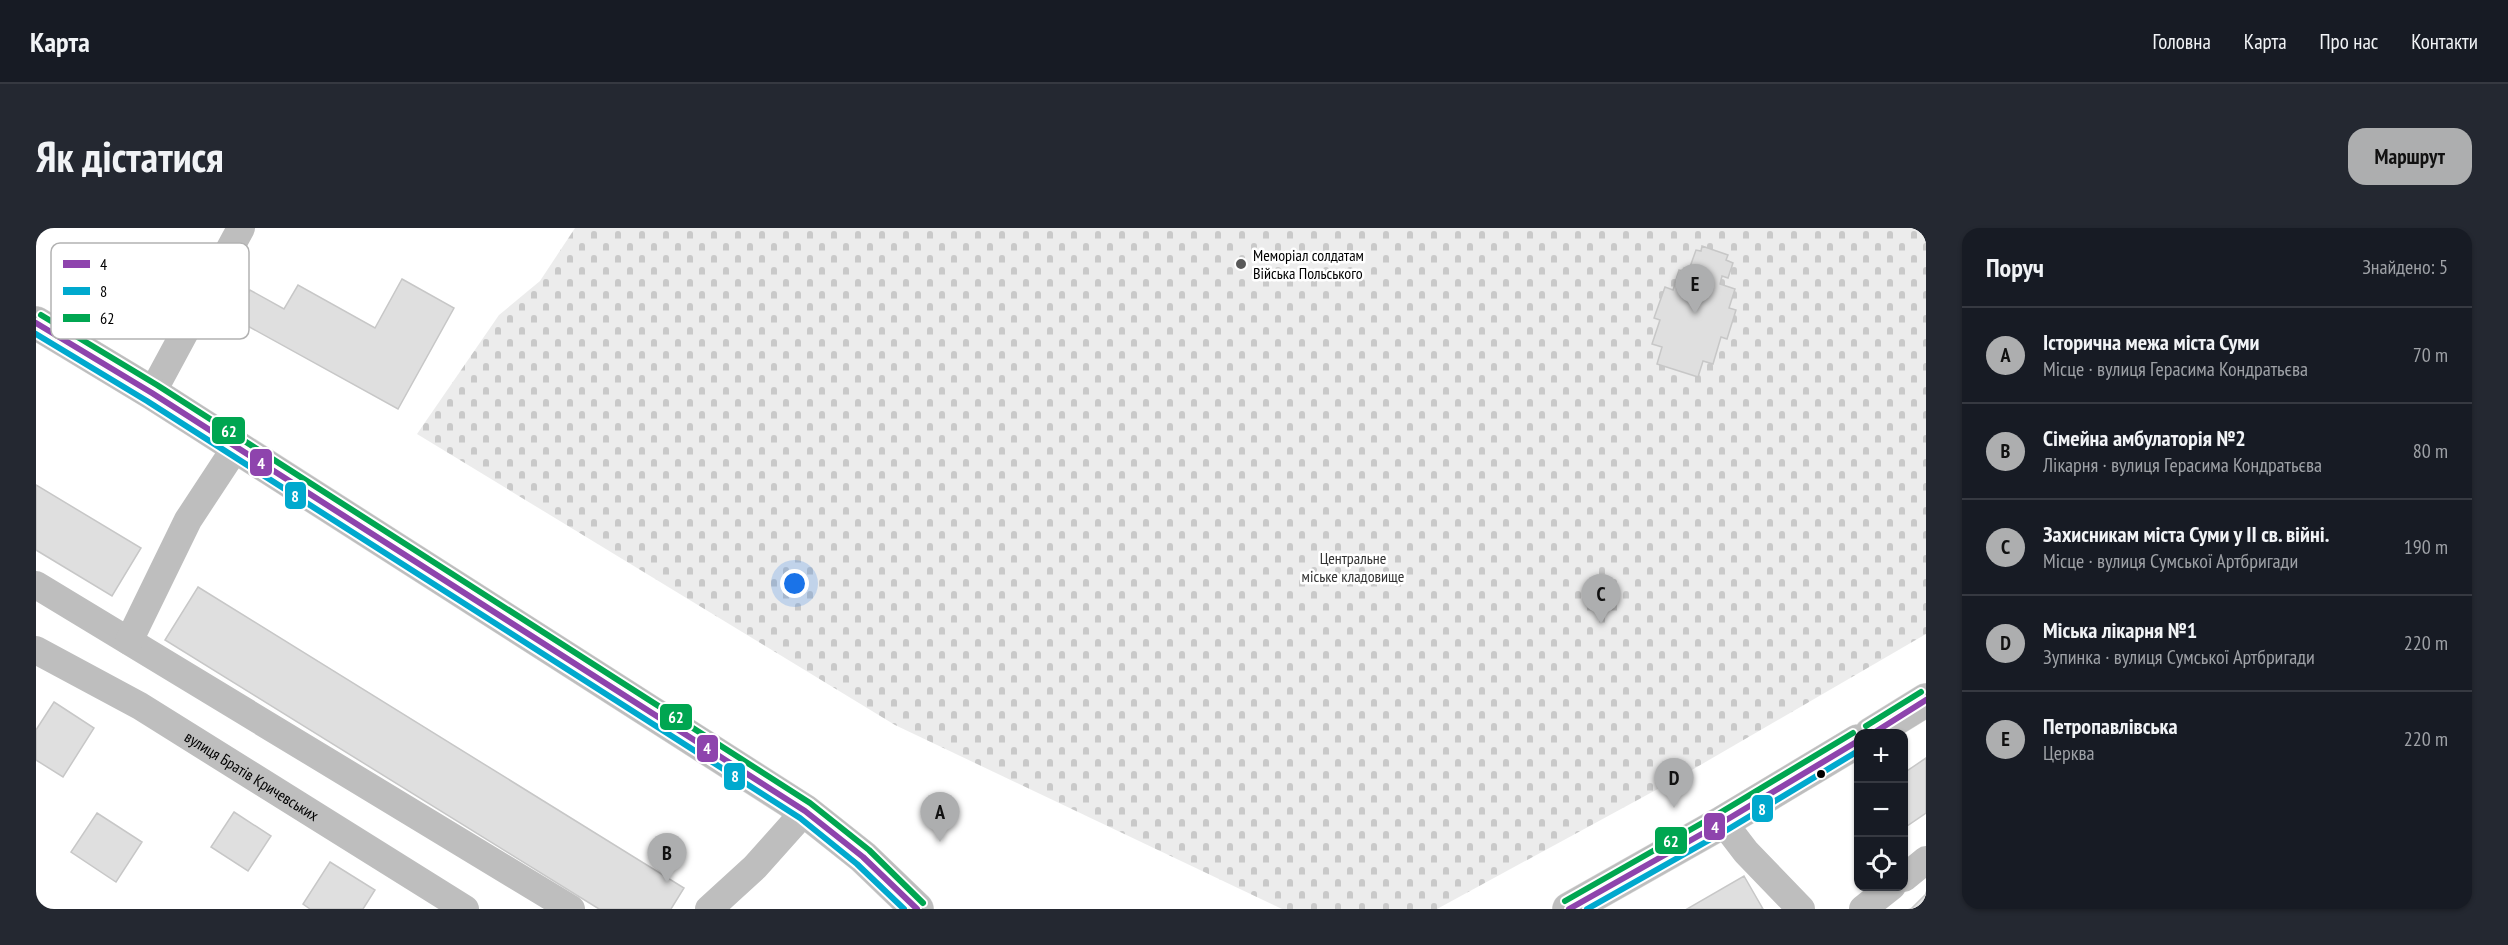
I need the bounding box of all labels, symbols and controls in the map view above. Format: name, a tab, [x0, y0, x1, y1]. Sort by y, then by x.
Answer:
text: Карта	[30, 23, 90, 60]
text: Головна	[2153, 28, 2211, 55]
text: Карта	[2244, 28, 2287, 55]
text: Про нас	[2320, 28, 2378, 55]
text: Контакти	[2411, 28, 2478, 55]
button: Маршрут	[2348, 128, 2472, 185]
text: Як дістатися	[36, 129, 224, 184]
legend	[51, 243, 249, 339]
place label: Меморіал солдатам Війська Польського	[1253, 245, 1364, 283]
text: Поруч	[1986, 251, 2044, 284]
text: 4	[100, 254, 107, 274]
text: Знайдено: 5	[2362, 254, 2448, 280]
marker: Меморіал солдатам Війська Польського	[1234, 257, 1248, 271]
pin: E	[1676, 264, 1714, 314]
text: 8	[100, 281, 107, 301]
text: 62	[100, 308, 114, 328]
text: Історична межа міста Суми	[2043, 328, 2259, 356]
text: A	[2000, 342, 2011, 368]
text: 70 m	[2413, 342, 2448, 368]
text: Місце · вулиця Герасима Кондратьєва	[2043, 356, 2308, 382]
line badge: 62	[211, 416, 246, 445]
text: 62	[221, 421, 237, 441]
text: Сімейна амбулаторія №2	[2043, 424, 2246, 452]
text: B	[2001, 438, 2010, 464]
text: 80 m	[2413, 438, 2448, 464]
line badge: 4	[249, 448, 273, 477]
text: Лікарня · вулиця Герасима Кондратьєва	[2043, 452, 2322, 478]
text: 4	[257, 453, 265, 473]
line badge: 8	[284, 481, 307, 510]
text: 8	[291, 486, 299, 506]
text: Захисникам міста Суми у ІІ св. війні.	[2043, 520, 2329, 548]
text: C	[2001, 534, 2010, 560]
text: 190 m	[2404, 534, 2448, 560]
park label: Центральне міське кладовище	[1302, 548, 1404, 586]
text: Місце · вулиця Сумської Артбригади	[2043, 548, 2298, 574]
your location	[780, 569, 809, 598]
pin: C	[1582, 574, 1620, 624]
text: Міська лікарня №1	[2043, 616, 2197, 644]
text: D	[2000, 630, 2011, 656]
text: 220 m	[2404, 630, 2448, 656]
text: Зупинка · вулиця Сумської Артбригади	[2043, 644, 2315, 670]
line badge: 62	[659, 703, 693, 731]
text: 62	[668, 707, 684, 727]
text: Петропавлівська	[2043, 712, 2178, 740]
text: E	[2001, 726, 2010, 752]
text: 220 m	[2404, 726, 2448, 752]
street label: вулиця Братів Кричевських	[181, 727, 323, 825]
map controls	[1854, 729, 1908, 891]
button: +	[1854, 729, 1908, 783]
line badge: 4	[696, 734, 719, 763]
text: 4	[703, 738, 711, 758]
text: Церква	[2043, 740, 2094, 766]
pin: D	[1654, 758, 1694, 808]
line badge: 8	[723, 762, 746, 791]
text: 8	[731, 766, 739, 786]
unlabelled marker	[1815, 768, 1827, 780]
button: −	[1854, 783, 1908, 837]
pin: A	[920, 792, 960, 842]
line badge: 8	[1751, 794, 1774, 823]
text: 8	[1758, 799, 1766, 819]
line badge: 4	[1703, 812, 1726, 841]
text: 4	[1711, 817, 1719, 837]
line badge: 62	[1654, 826, 1688, 855]
text: 62	[1663, 831, 1679, 851]
pin: B	[648, 834, 686, 883]
button: locate	[1854, 837, 1908, 891]

